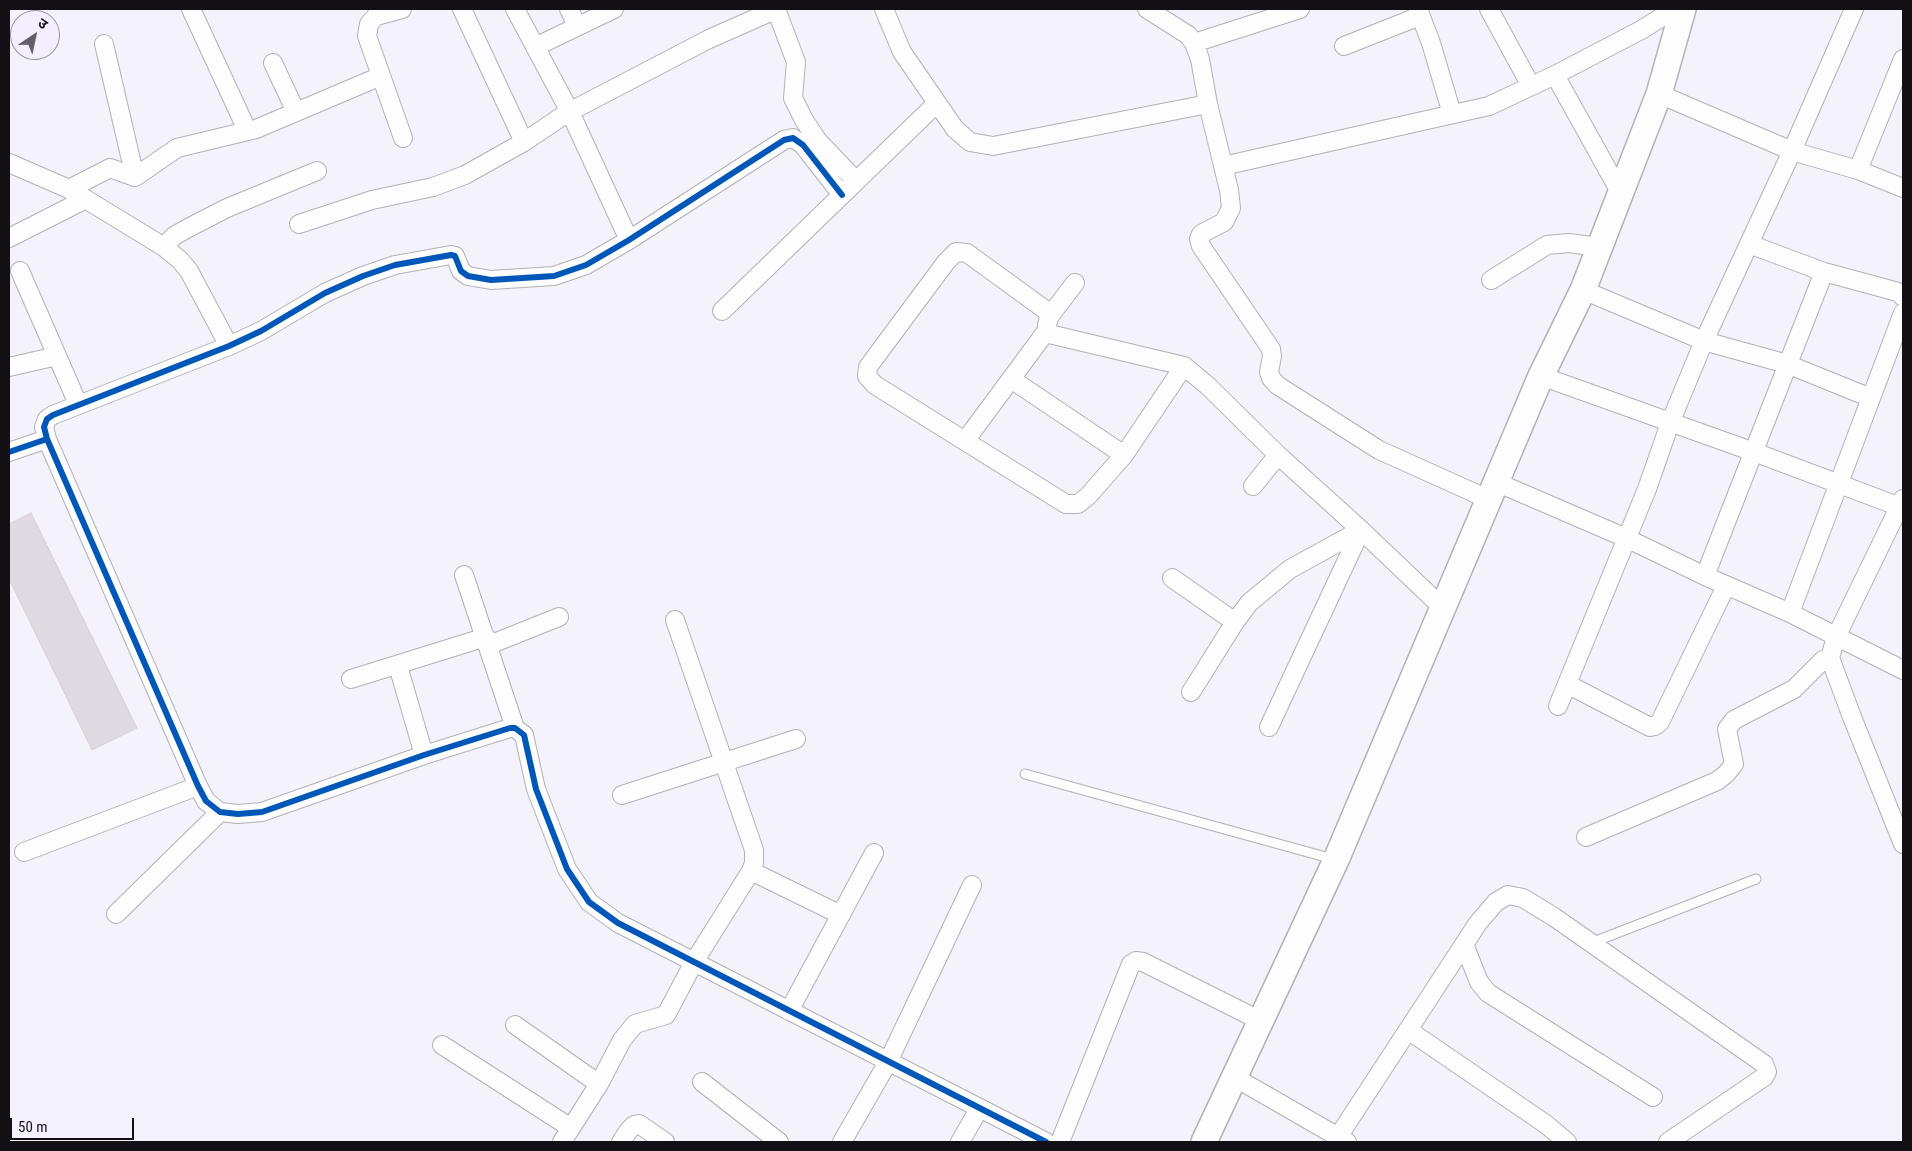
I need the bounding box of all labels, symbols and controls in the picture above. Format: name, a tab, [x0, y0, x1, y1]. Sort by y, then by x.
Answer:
north arrow	[10, 10, 60, 60]
text: उ	[35, 14, 51, 32]
scale bar	[12, 1108, 136, 1140]
text: 50 m	[18, 1118, 48, 1136]

